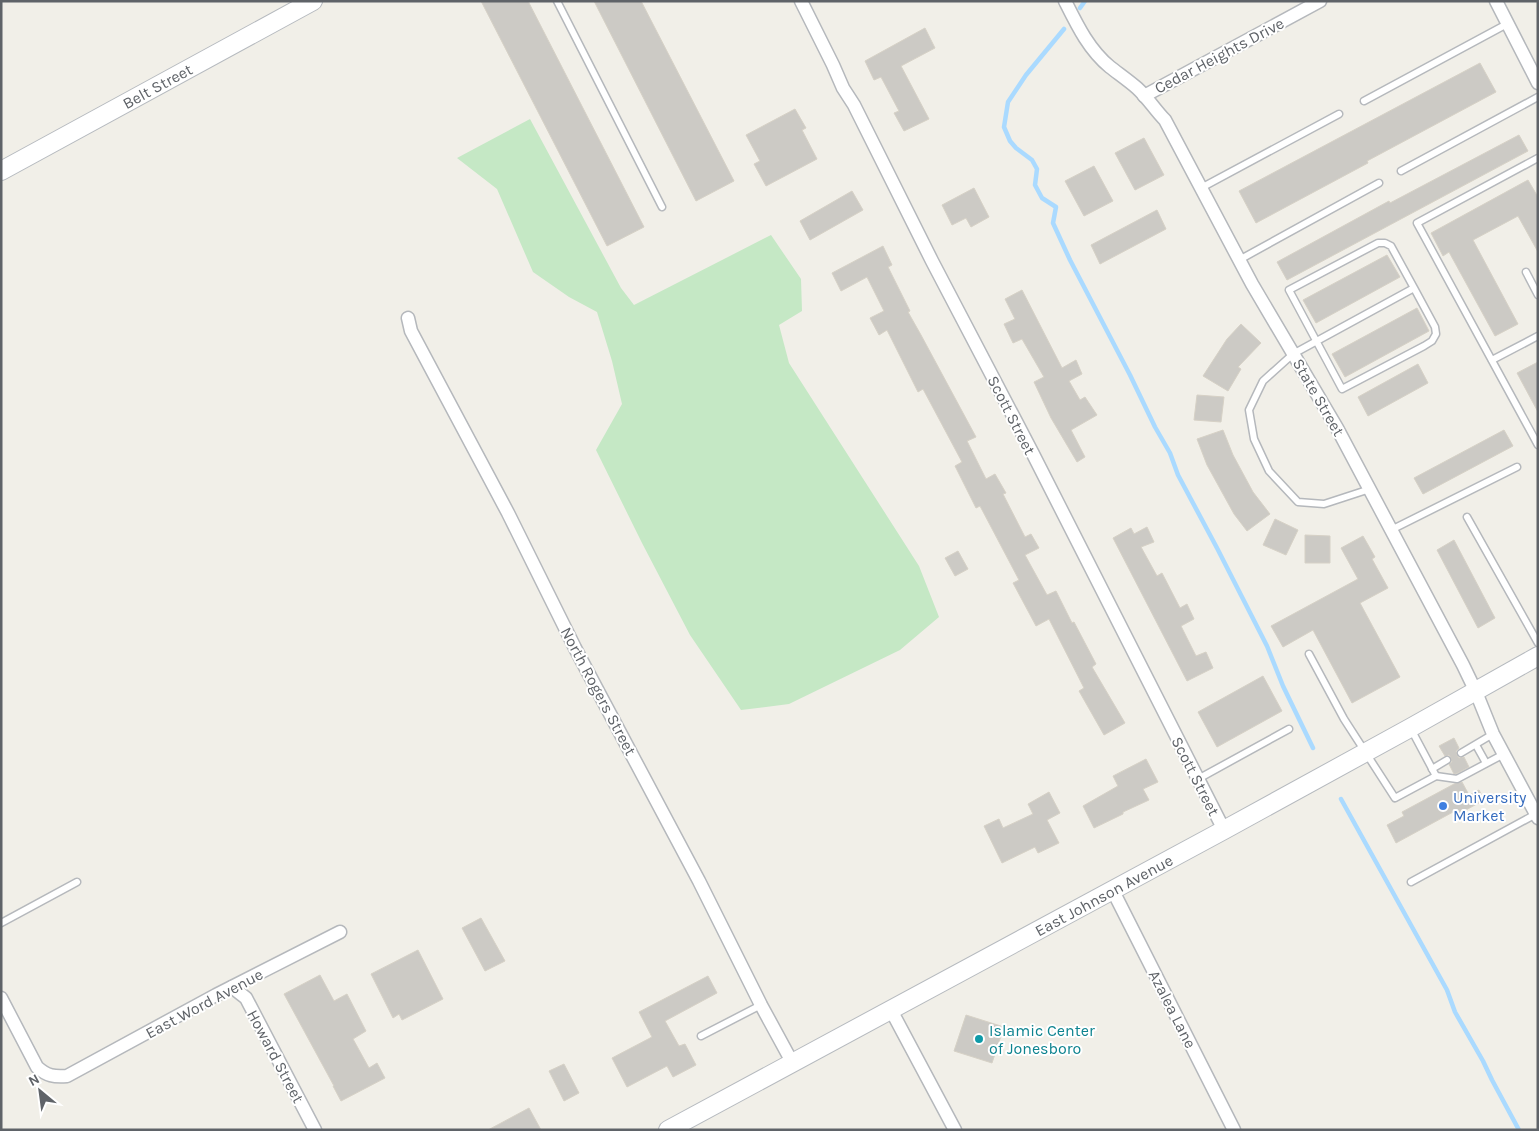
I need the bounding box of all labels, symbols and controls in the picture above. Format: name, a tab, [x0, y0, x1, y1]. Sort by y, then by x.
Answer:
street label: Cedar Heights Drive	[1151, 13, 1287, 98]
street label: Belt Street	[119, 60, 196, 113]
street label: State Street	[1289, 355, 1348, 439]
street label: Scott Street	[983, 372, 1040, 458]
street label: North Rogers Street	[557, 624, 640, 759]
street label: Scott Street	[1167, 733, 1224, 819]
place label: University Market	[1453, 788, 1527, 825]
marker: University Market	[1437, 800, 1449, 812]
street label: East Johnson Avenue	[1032, 850, 1176, 940]
street label: East Word Avenue	[142, 964, 266, 1042]
street label: Azalea Lane	[1145, 967, 1200, 1051]
street label: Howard Street	[243, 1006, 308, 1106]
place label: Islamic Center of Jonesboro	[989, 1021, 1095, 1058]
marker: Islamic Center of Jonesboro	[973, 1033, 985, 1045]
north arrow	[15, 1066, 65, 1116]
text: N	[25, 1070, 42, 1090]

